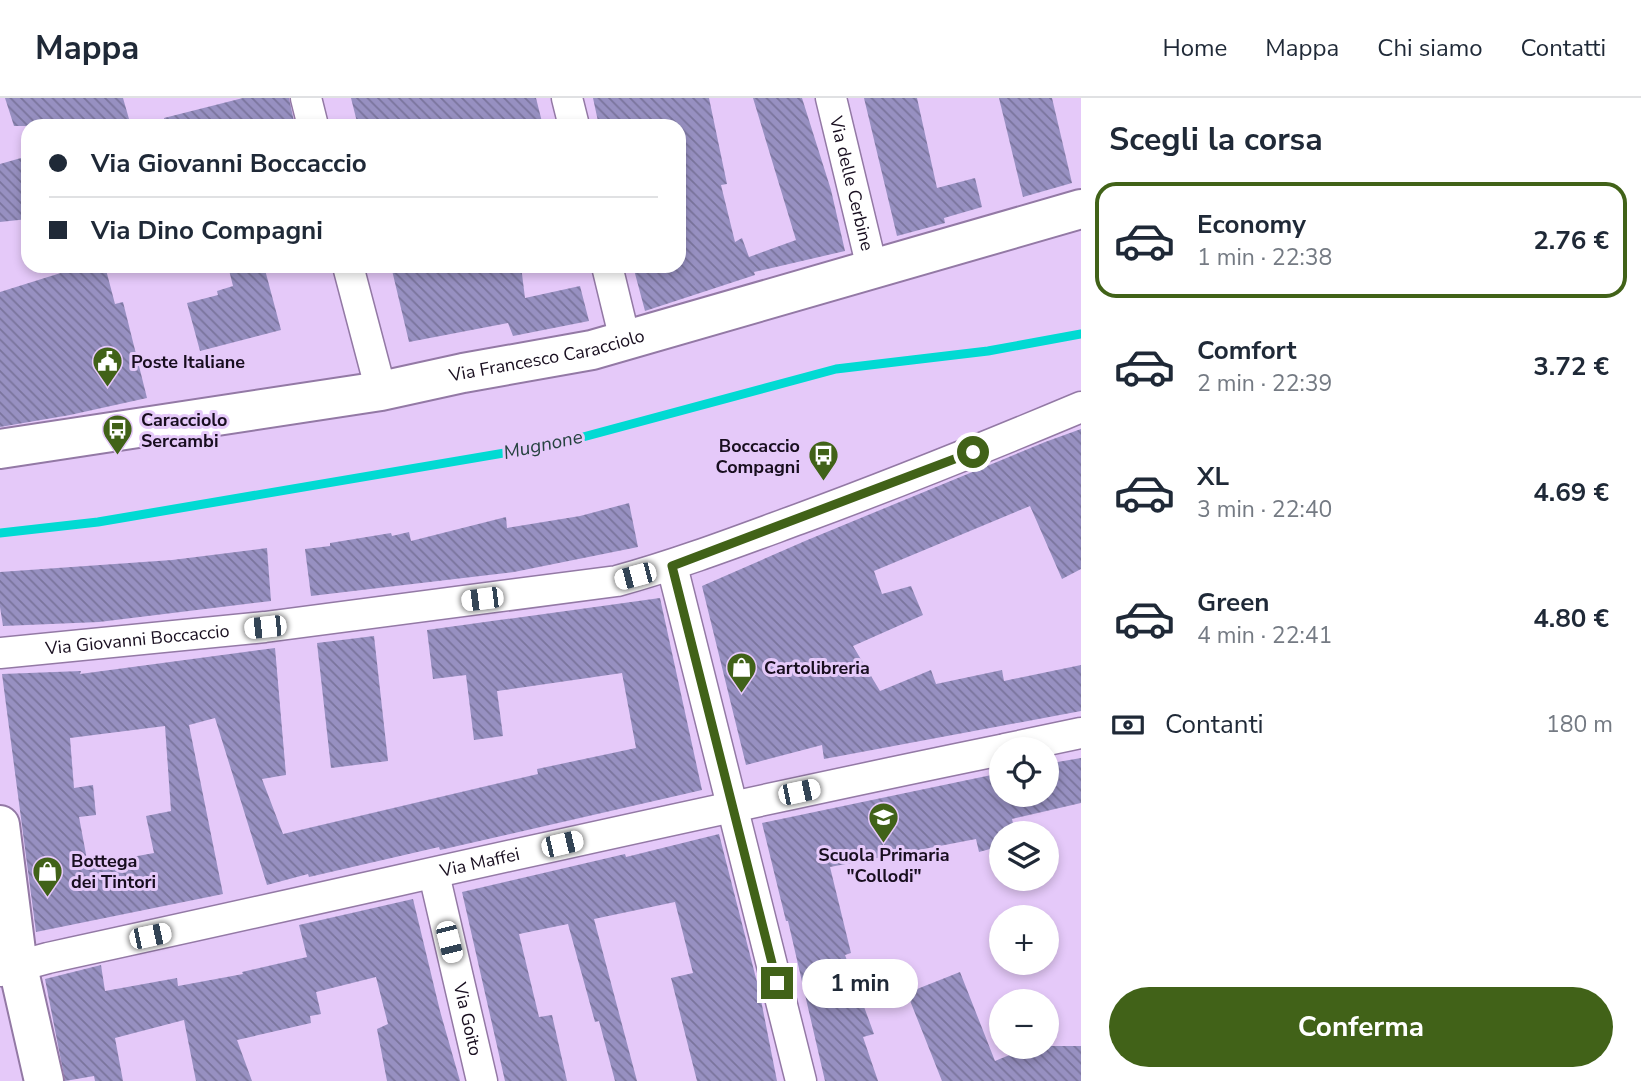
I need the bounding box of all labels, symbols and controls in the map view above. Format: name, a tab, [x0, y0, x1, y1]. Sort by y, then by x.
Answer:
text: Mappa	[35, 26, 139, 71]
text: Home	[1162, 32, 1227, 64]
text: Mappa	[1265, 32, 1339, 64]
text: Chi siamo	[1377, 32, 1483, 64]
text: Contatti	[1521, 32, 1606, 64]
street label: Via delle Cerbine	[824, 113, 879, 253]
text: Scegli la corsa	[1109, 118, 1323, 161]
text: Via Giovanni Boccaccio	[91, 146, 367, 181]
text: Economy	[1197, 207, 1306, 242]
icon: car	[1113, 209, 1176, 272]
text: Via Dino Compagni	[91, 213, 323, 248]
text: 2.76 €	[1533, 223, 1609, 258]
text: 1 min · 22:38	[1197, 242, 1332, 273]
street label: Via Francesco Caracciolo	[446, 323, 647, 388]
text: Comfort	[1197, 333, 1297, 368]
icon: car	[1113, 335, 1176, 398]
public building icon: Poste Italiane	[91, 345, 125, 389]
text: 3.72 €	[1533, 349, 1609, 384]
place label: Poste Italiane	[131, 350, 245, 374]
text: 2 min · 22:39	[1197, 368, 1332, 399]
place label: Caracciolo Sercambi	[141, 408, 227, 453]
bus stop icon: Caracciolo Sercambi	[101, 413, 135, 457]
water label: Mugnone	[501, 424, 585, 466]
place label: Boccaccio Compagni	[716, 434, 800, 479]
route start	[957, 436, 989, 468]
bus stop icon: Boccaccio Compagni	[806, 439, 840, 483]
text: XL	[1197, 459, 1229, 494]
icon: car	[1113, 461, 1176, 524]
text: 4.69 €	[1533, 475, 1609, 510]
text: 3 min · 22:40	[1197, 494, 1332, 525]
car	[612, 560, 659, 592]
text: Green	[1197, 585, 1270, 620]
car	[460, 586, 505, 612]
icon: car	[1113, 587, 1176, 650]
text: 4.80 €	[1533, 601, 1609, 636]
car	[244, 614, 287, 640]
street label: Via Giovanni Boccaccio	[43, 619, 230, 661]
text: 4 min · 22:41	[1197, 620, 1332, 651]
shop icon: Cartolibreria	[724, 651, 758, 695]
place label: Cartolibreria	[764, 656, 870, 680]
icon: cash	[1109, 706, 1147, 744]
text: Contanti	[1165, 707, 1264, 742]
text: 180 m	[1546, 709, 1613, 740]
map controls	[989, 737, 1059, 1059]
button: locate	[989, 737, 1059, 807]
car	[777, 777, 822, 807]
school or university icon: Scuola Primaria "Collodi"	[867, 800, 901, 844]
button: layers	[989, 821, 1059, 891]
car	[540, 829, 585, 859]
street label: Via Maffei	[437, 842, 522, 883]
place label: Scuola Primaria "Collodi"	[818, 843, 950, 888]
place label: Bottega dei Tintori	[71, 849, 156, 894]
shop icon: Bottega dei Tintori	[31, 854, 65, 898]
button: +	[989, 905, 1059, 975]
car	[434, 919, 465, 965]
car	[128, 921, 173, 951]
callout: 1 min	[802, 958, 917, 1008]
route end	[761, 967, 793, 999]
text: 1 min	[830, 968, 890, 999]
street label: Via Goito	[447, 979, 488, 1058]
button: Conferma	[1109, 987, 1613, 1067]
button: −	[989, 989, 1059, 1059]

